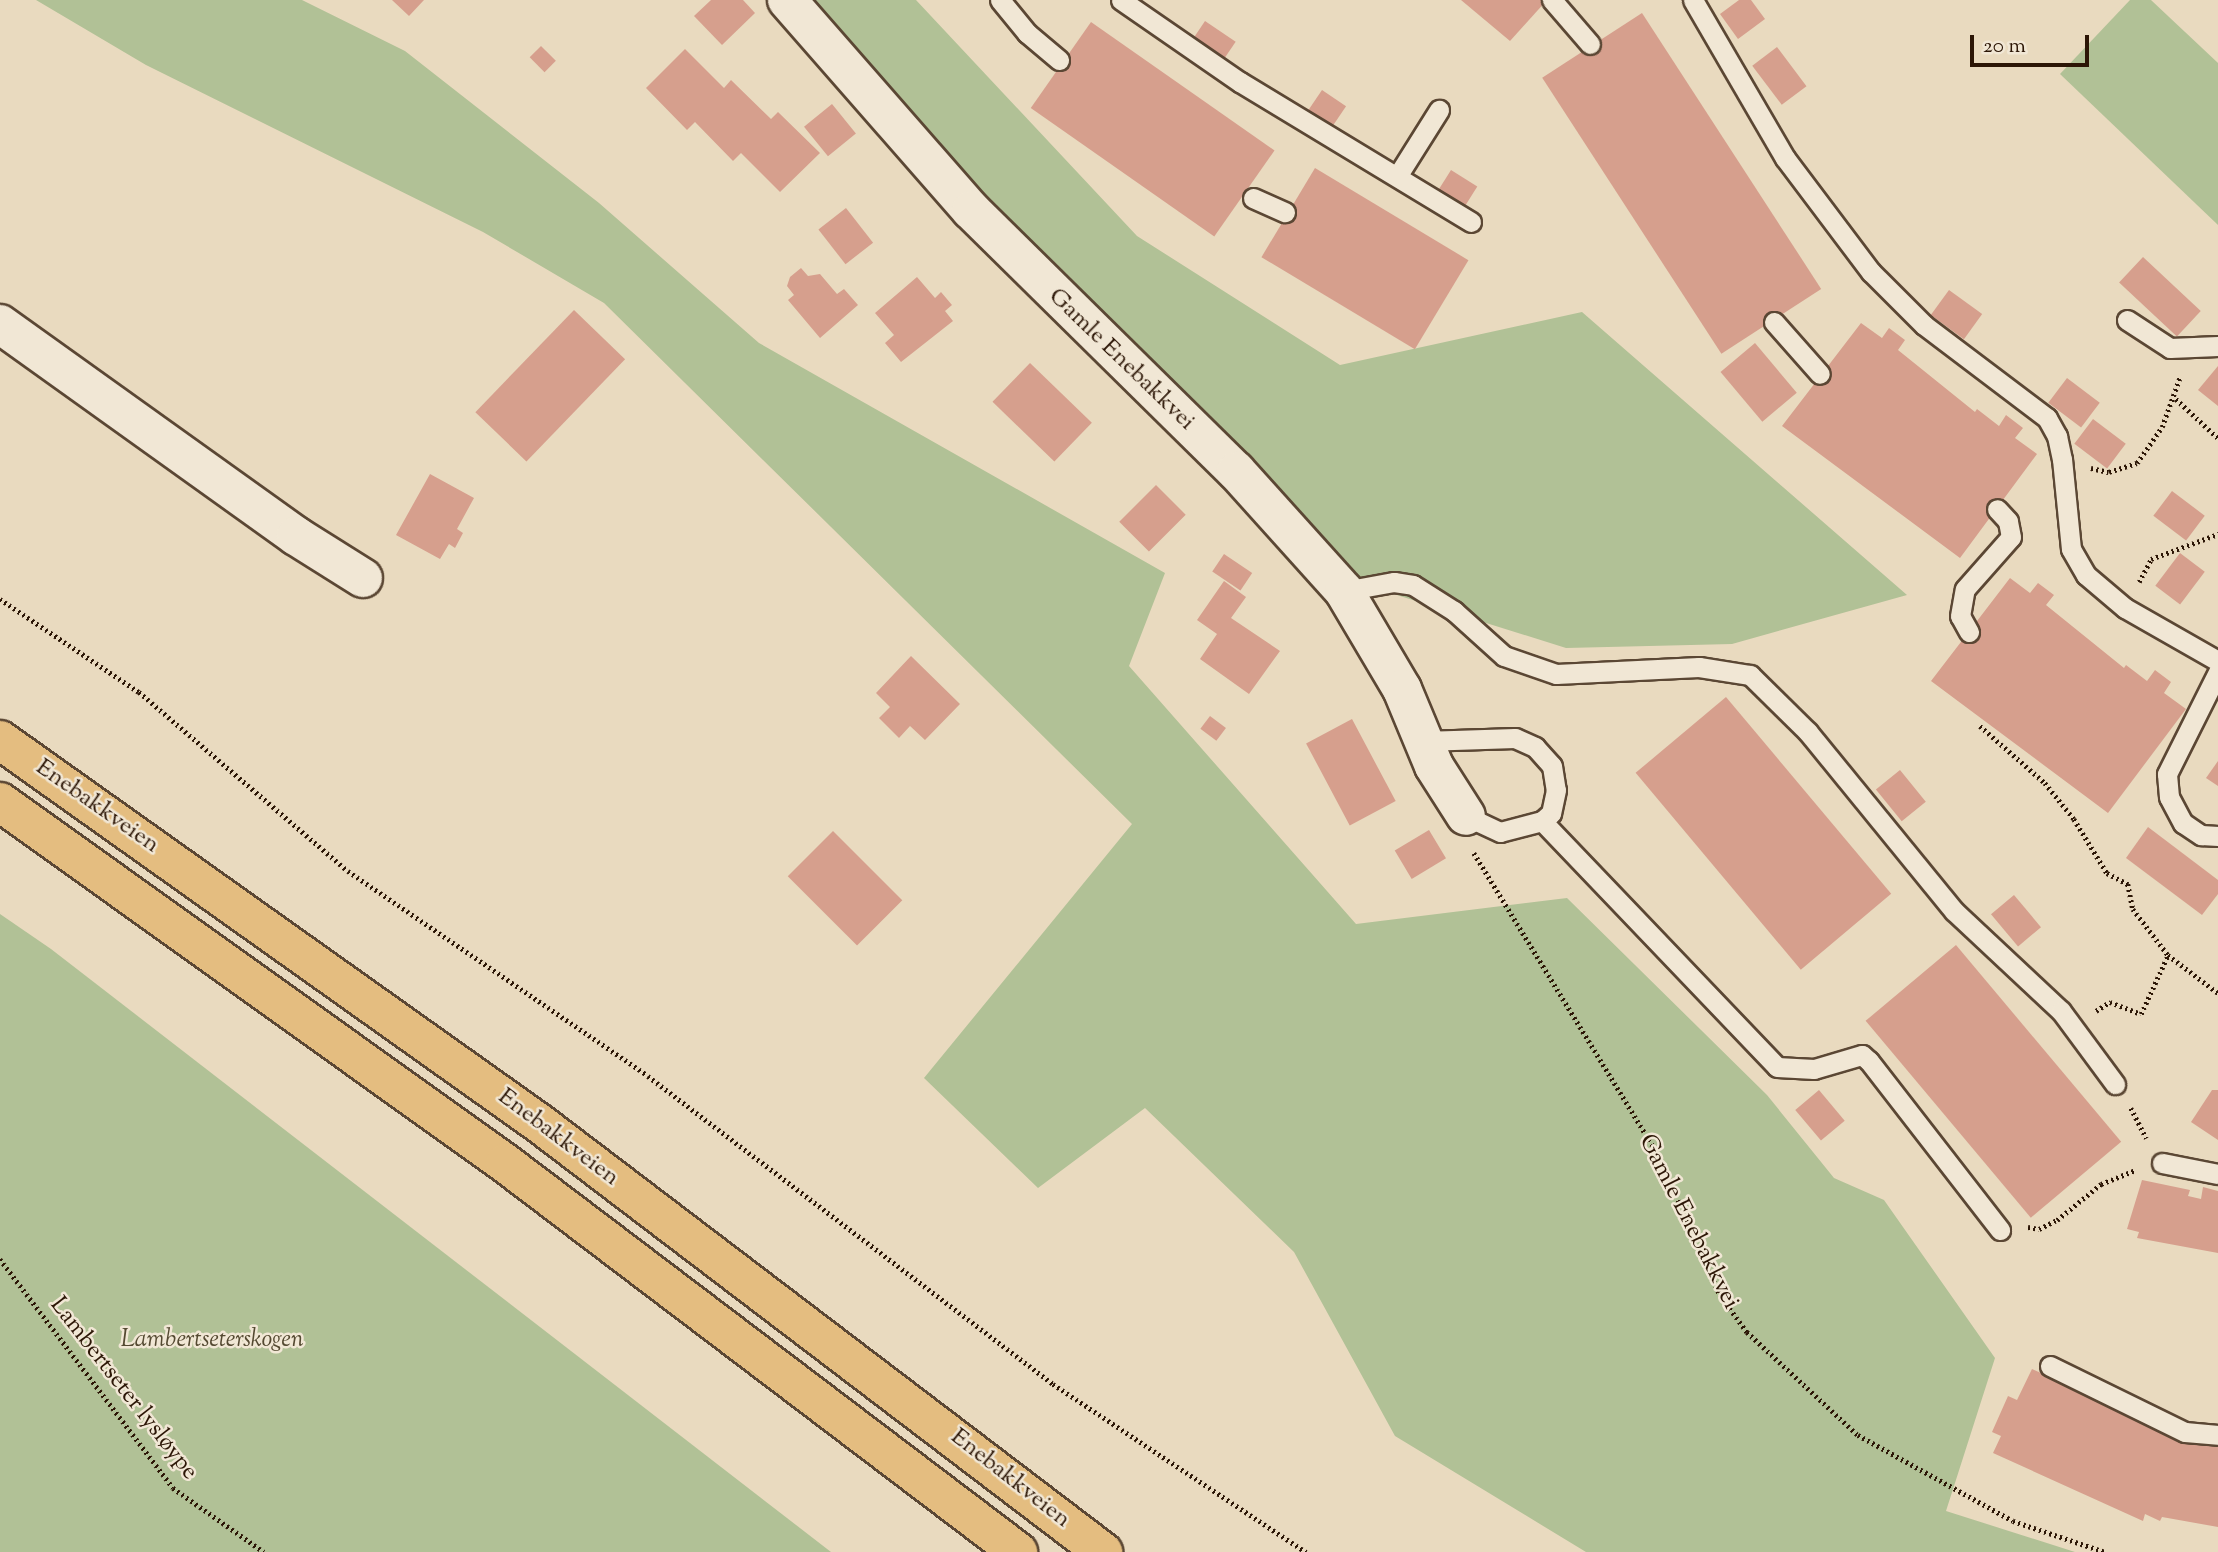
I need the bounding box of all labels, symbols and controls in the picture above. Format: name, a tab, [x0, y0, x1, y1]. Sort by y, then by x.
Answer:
scale bar	[1973, 21, 2092, 65]
text: 20 m	[1983, 32, 2026, 62]
street label: Gamle Enebakkvei	[1042, 283, 1200, 437]
street label: Enebakkveien	[30, 754, 164, 860]
street label: Enebakkveien	[492, 1083, 624, 1193]
street label: Gamle Enebakkvei	[1631, 1130, 1745, 1314]
street label: Lambertseter lysløype	[43, 1292, 203, 1486]
park label: Lambertseterskogen	[120, 1327, 304, 1355]
street label: Enebakkveien	[944, 1423, 1076, 1535]

